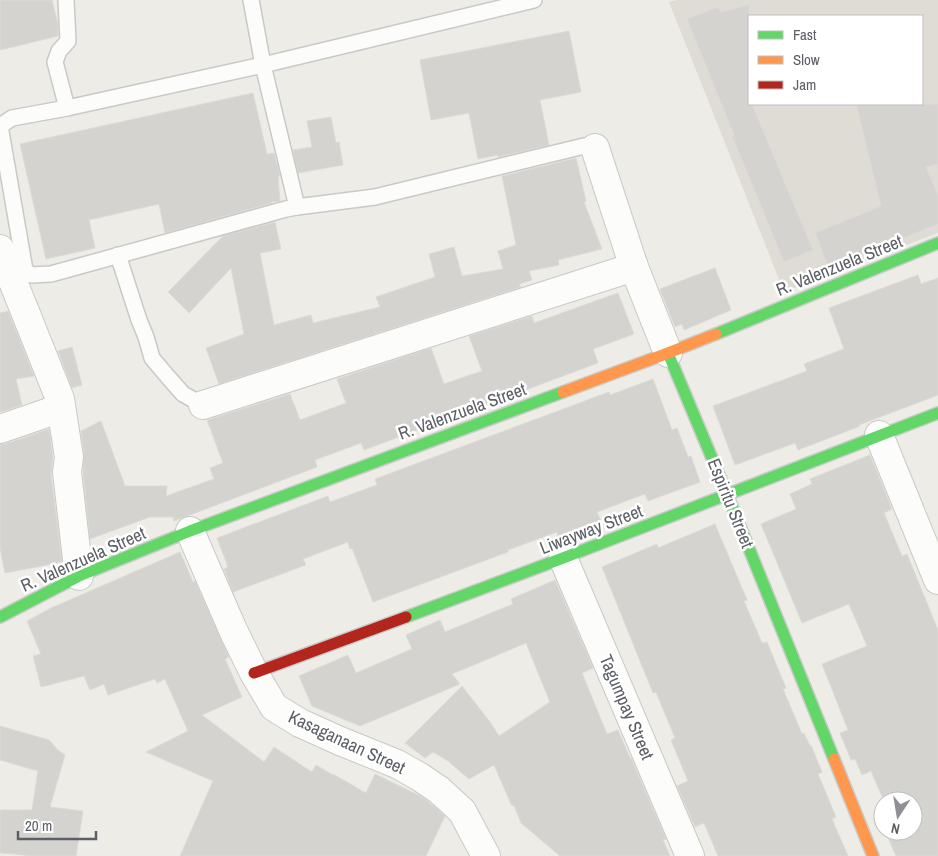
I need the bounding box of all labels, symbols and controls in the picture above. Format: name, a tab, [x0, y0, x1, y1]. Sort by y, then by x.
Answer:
legend	[748, 15, 923, 105]
text: Fast	[793, 24, 817, 45]
text: Slow	[793, 49, 820, 70]
text: Jam	[793, 74, 816, 95]
street label: R. Valenzuela Street	[772, 228, 906, 302]
street label: R. Valenzuela Street	[395, 376, 529, 446]
street label: Espiritu Street	[702, 455, 760, 551]
street label: Liwayway Street	[536, 498, 646, 560]
street label: R. Valenzuela Street	[17, 520, 149, 598]
street label: Tagumpay Street	[594, 651, 660, 763]
street label: Kasaganaan Street	[284, 704, 410, 780]
north arrow	[873, 791, 923, 841]
scale bar	[18, 808, 95, 840]
text: 20 m	[25, 815, 52, 836]
text: N	[889, 819, 901, 838]

